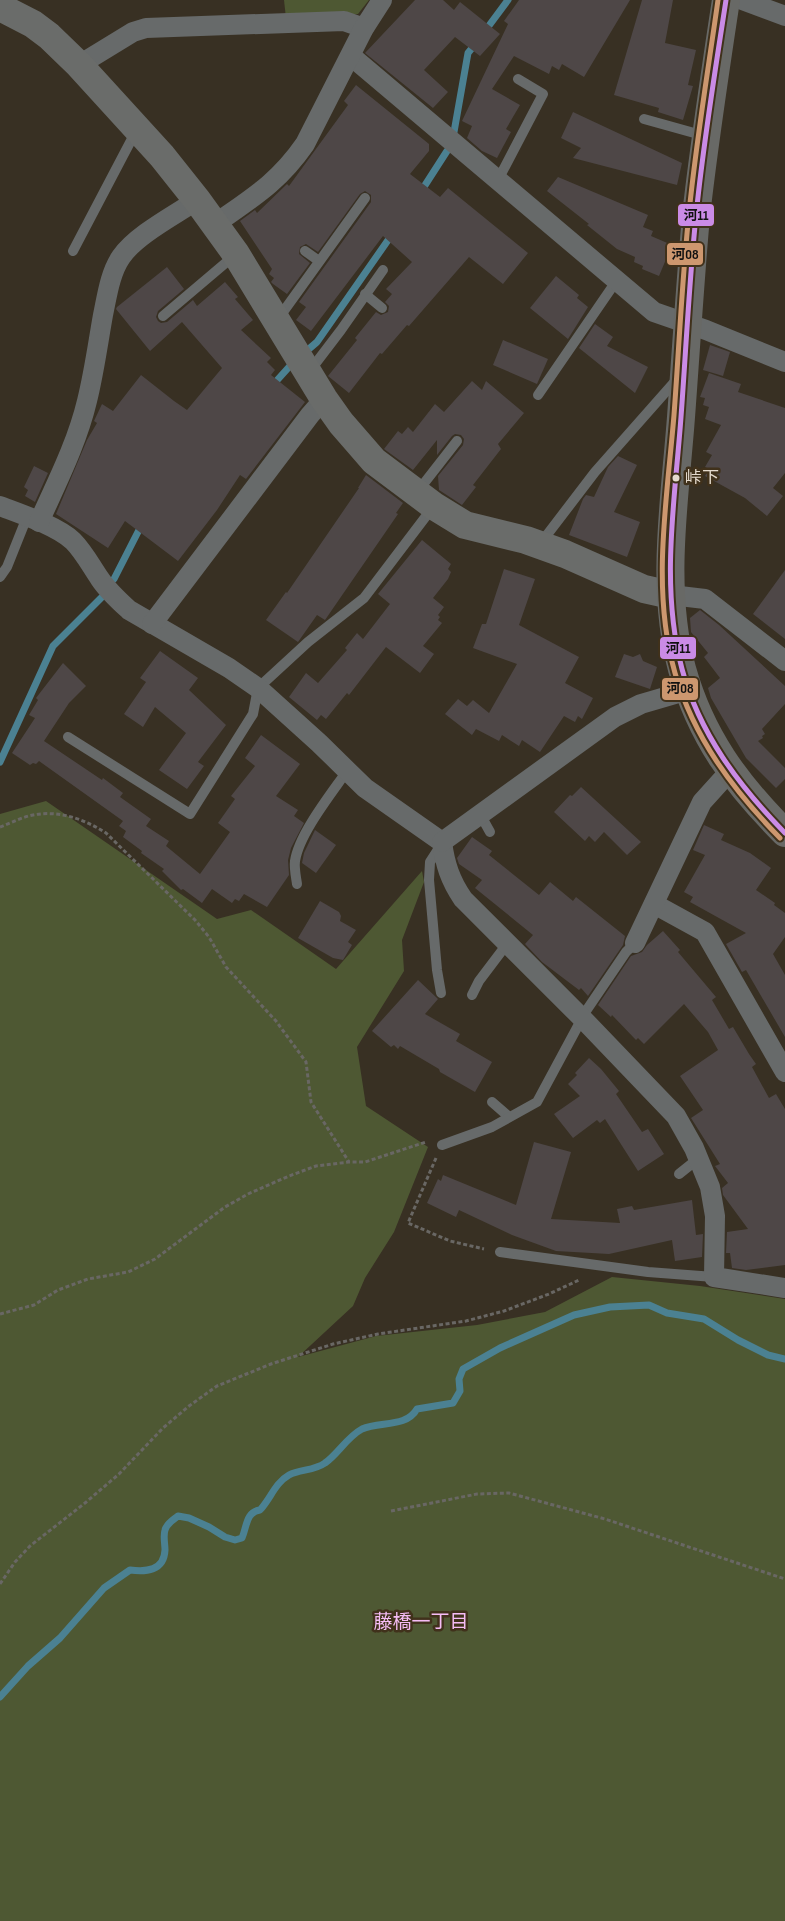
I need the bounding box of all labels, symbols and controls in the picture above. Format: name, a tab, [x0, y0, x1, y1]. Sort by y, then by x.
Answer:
line badge: 河11	[677, 203, 715, 227]
text: 河11	[684, 207, 709, 224]
line badge: 河08	[666, 242, 704, 266]
text: 河08	[671, 246, 699, 263]
place label: 峠下	[685, 468, 719, 488]
marker: 峠下	[671, 473, 681, 483]
line badge: 河11	[659, 636, 697, 660]
text: 河11	[666, 640, 691, 657]
line badge: 河08	[661, 677, 699, 701]
text: 河08	[666, 680, 694, 697]
district label: 藤橋一丁目	[373, 1611, 469, 1634]

